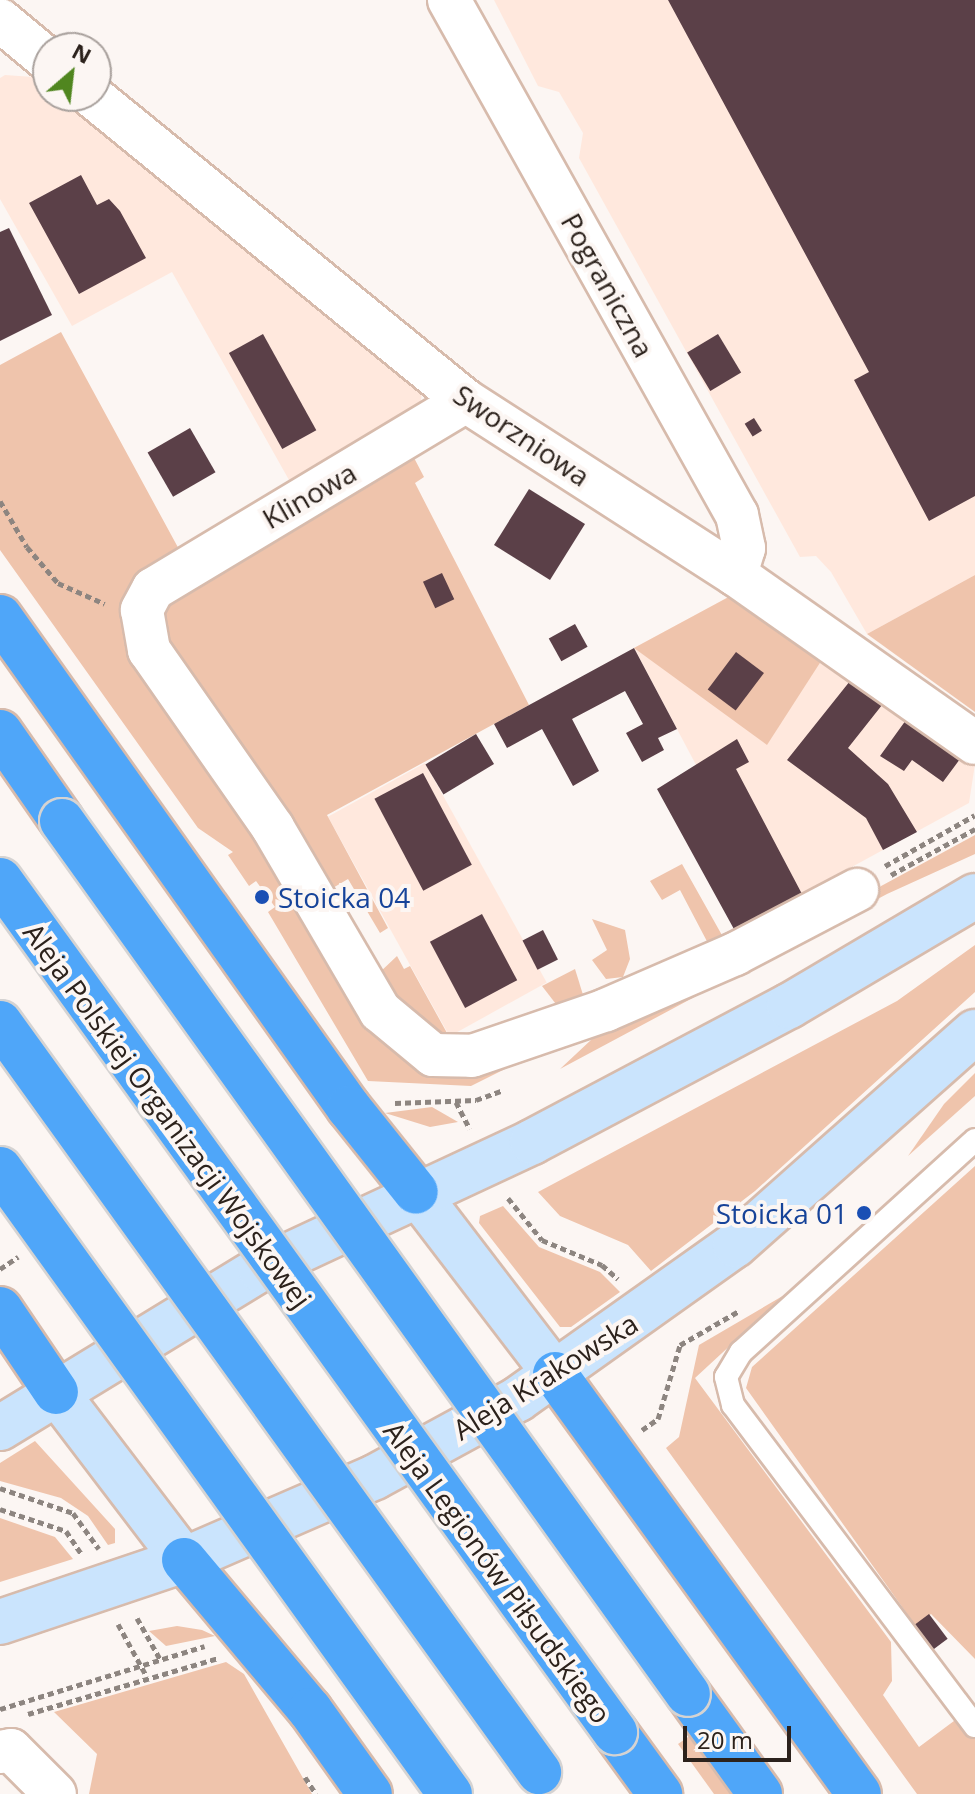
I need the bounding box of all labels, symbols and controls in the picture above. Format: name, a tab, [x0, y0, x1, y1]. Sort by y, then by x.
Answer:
north arrow	[32, 32, 112, 112]
text: N	[67, 35, 97, 70]
street label: Pograniczna	[555, 207, 661, 363]
street label: Sworzniowa	[448, 377, 596, 493]
street label: Klinowa	[256, 455, 362, 535]
place label: Stoicka 04	[278, 880, 410, 914]
marker: Stoicka 04	[253, 888, 271, 906]
street label: Aleja Polskiej Organizacji Wojskowej	[17, 916, 319, 1314]
place label: Stoicka 01	[716, 1196, 848, 1230]
marker: Stoicka 01	[855, 1204, 873, 1222]
street label: Aleja Krakowska	[446, 1306, 644, 1446]
street label: Aleja Legionów Piłsudskiego	[377, 1415, 619, 1729]
scale bar	[687, 1710, 795, 1760]
text: 20 m	[697, 1723, 753, 1756]

